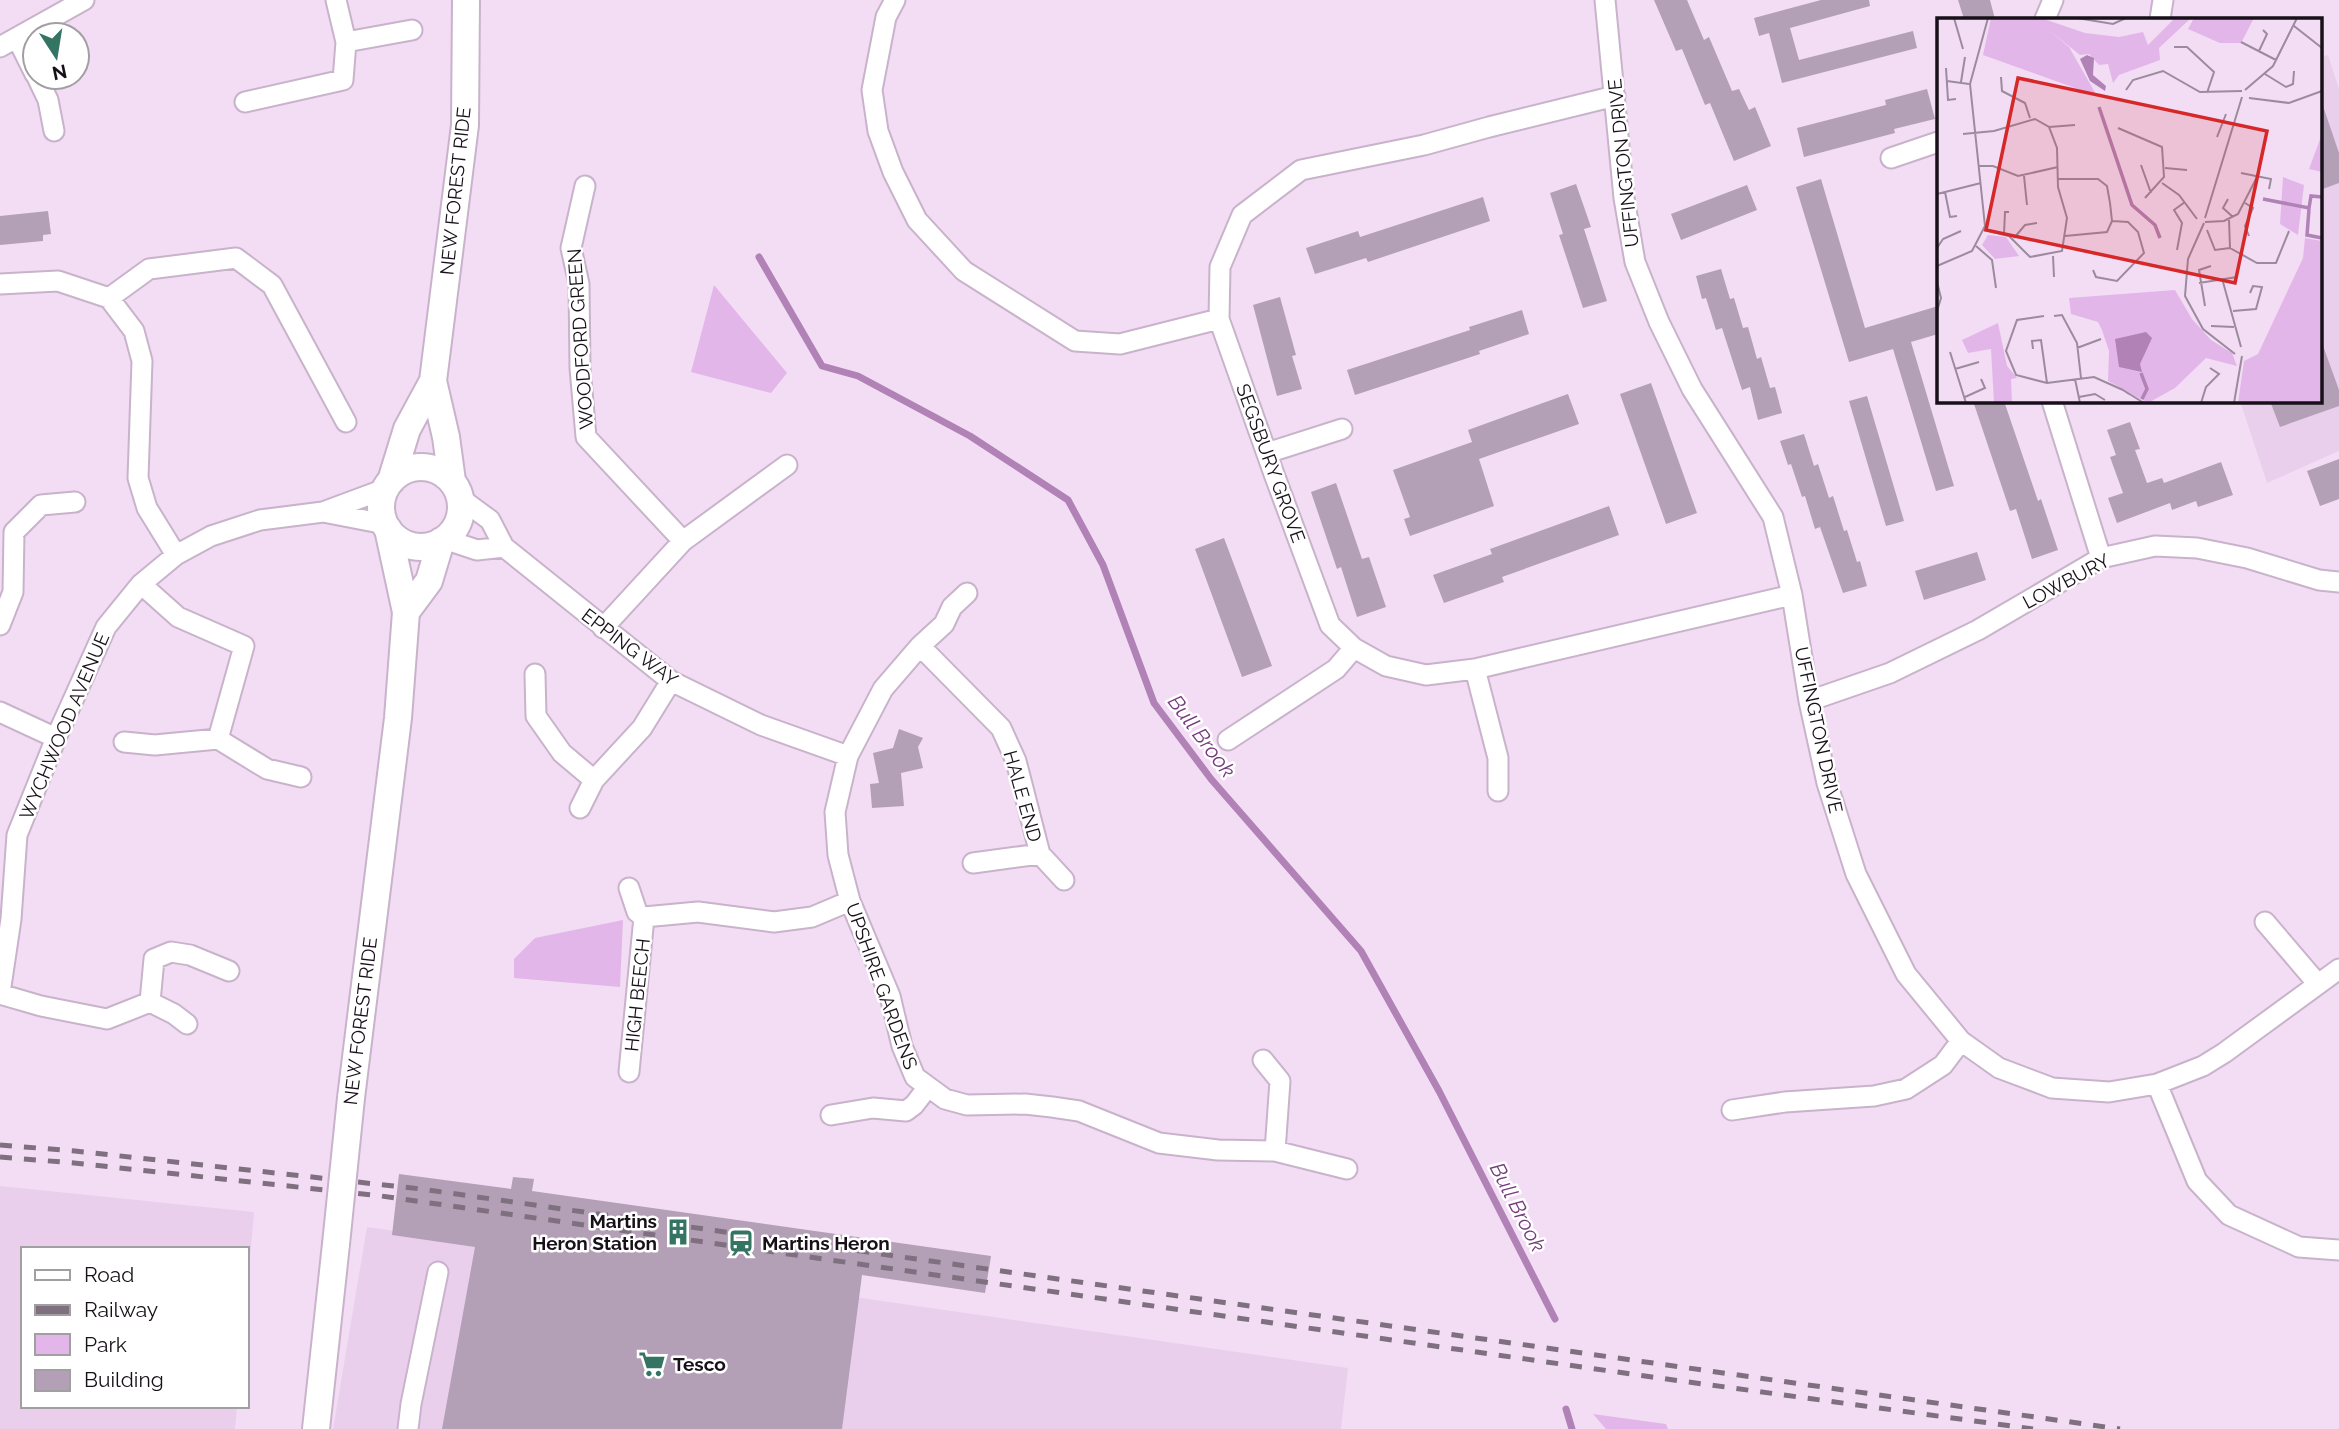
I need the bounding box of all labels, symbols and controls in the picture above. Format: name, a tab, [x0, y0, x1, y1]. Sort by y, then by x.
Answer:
inset map	[1937, 18, 2322, 402]
north arrow	[21, 21, 91, 91]
text: N	[50, 60, 69, 85]
street label: UFFINGTON DRIVE	[1603, 78, 1643, 248]
street label: NEW FOREST RIDE	[435, 106, 475, 276]
street label: WOODFORD GREEN	[563, 248, 597, 430]
street label: SEGSBURY GROVE	[1232, 380, 1310, 546]
street label: LOWBURY	[2019, 549, 2114, 613]
street label: EPPING WAY	[578, 604, 683, 691]
street label: WYCHWOOD AVENUE	[15, 629, 113, 823]
street label: UFFINGTON DRIVE	[1791, 645, 1847, 815]
water label: Bull Brook	[1163, 690, 1241, 782]
street label: HALE END	[999, 748, 1047, 844]
street label: UPSHIRE GARDENS	[842, 900, 922, 1072]
street label: NEW FOREST RIDE	[339, 936, 381, 1106]
street label: HIGH BEECH	[620, 937, 654, 1053]
water label: Bull Brook	[1485, 1158, 1551, 1256]
place label: Martins Heron Station	[532, 1210, 657, 1254]
building icon: Martins Heron Station	[663, 1217, 693, 1247]
station icon: Martins Heron	[726, 1228, 756, 1258]
place label: Martins Heron	[762, 1232, 890, 1254]
legend	[21, 1247, 248, 1408]
text: Road	[84, 1262, 134, 1287]
text: Railway	[84, 1297, 158, 1322]
text: Park	[84, 1332, 127, 1357]
supermarket icon: Tesco	[637, 1349, 667, 1379]
place label: Tesco	[673, 1353, 726, 1375]
text: Building	[84, 1367, 164, 1392]

